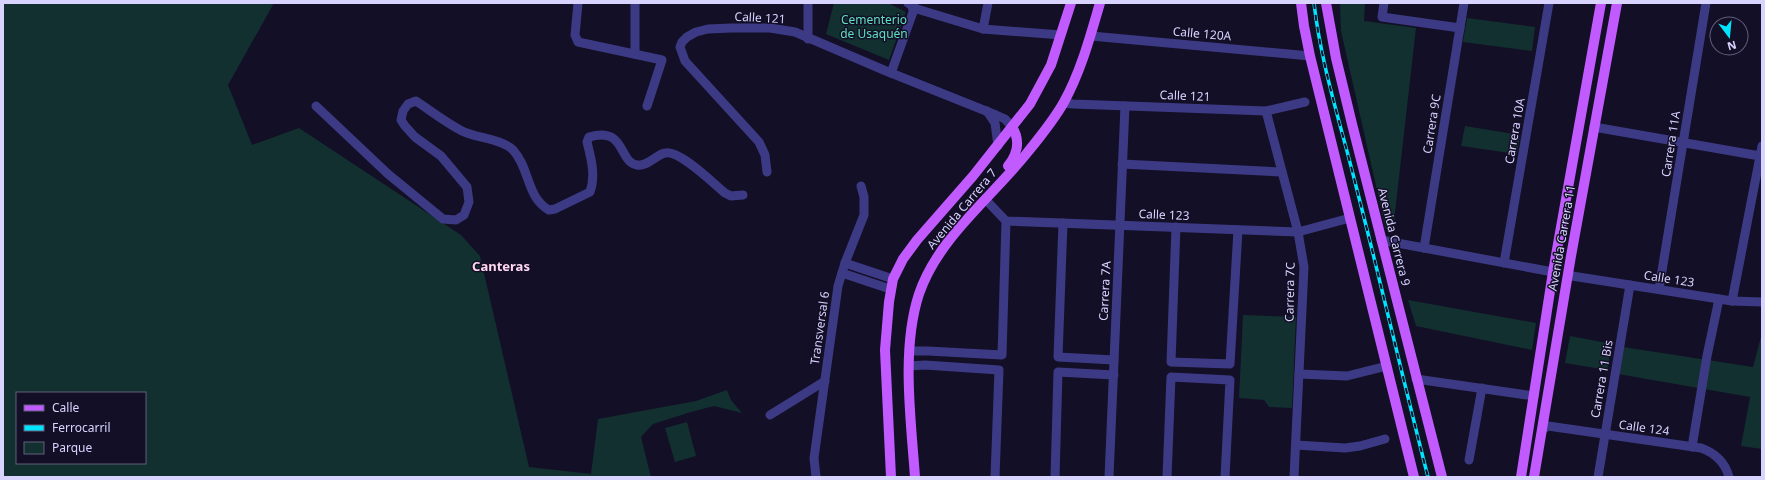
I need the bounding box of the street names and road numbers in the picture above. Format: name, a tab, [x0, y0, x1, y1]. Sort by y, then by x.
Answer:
street label: Calle 121	[734, 8, 786, 27]
street label: Calle 120A	[1172, 22, 1232, 45]
street label: Calle 121	[1159, 86, 1211, 105]
street label: Carrera 9C	[1418, 93, 1445, 155]
street label: Carrera 10A	[1500, 96, 1529, 165]
street label: Carrera 11A	[1657, 109, 1684, 178]
street label: Avenida Carrera 7	[923, 165, 1001, 253]
street label: Avenida Carrera 11	[1544, 184, 1579, 292]
street label: Avenida Carrera 9	[1374, 186, 1415, 288]
street label: Calle 123	[1138, 205, 1190, 224]
street label: Carrera 7A	[1094, 260, 1115, 321]
street label: Carrera 7C	[1280, 262, 1299, 322]
street label: Calle 123	[1643, 266, 1696, 291]
street label: Transversal 6	[806, 290, 833, 366]
street label: Carrera 11 Bis	[1586, 338, 1617, 419]
street label: Calle 124	[1618, 416, 1671, 439]

